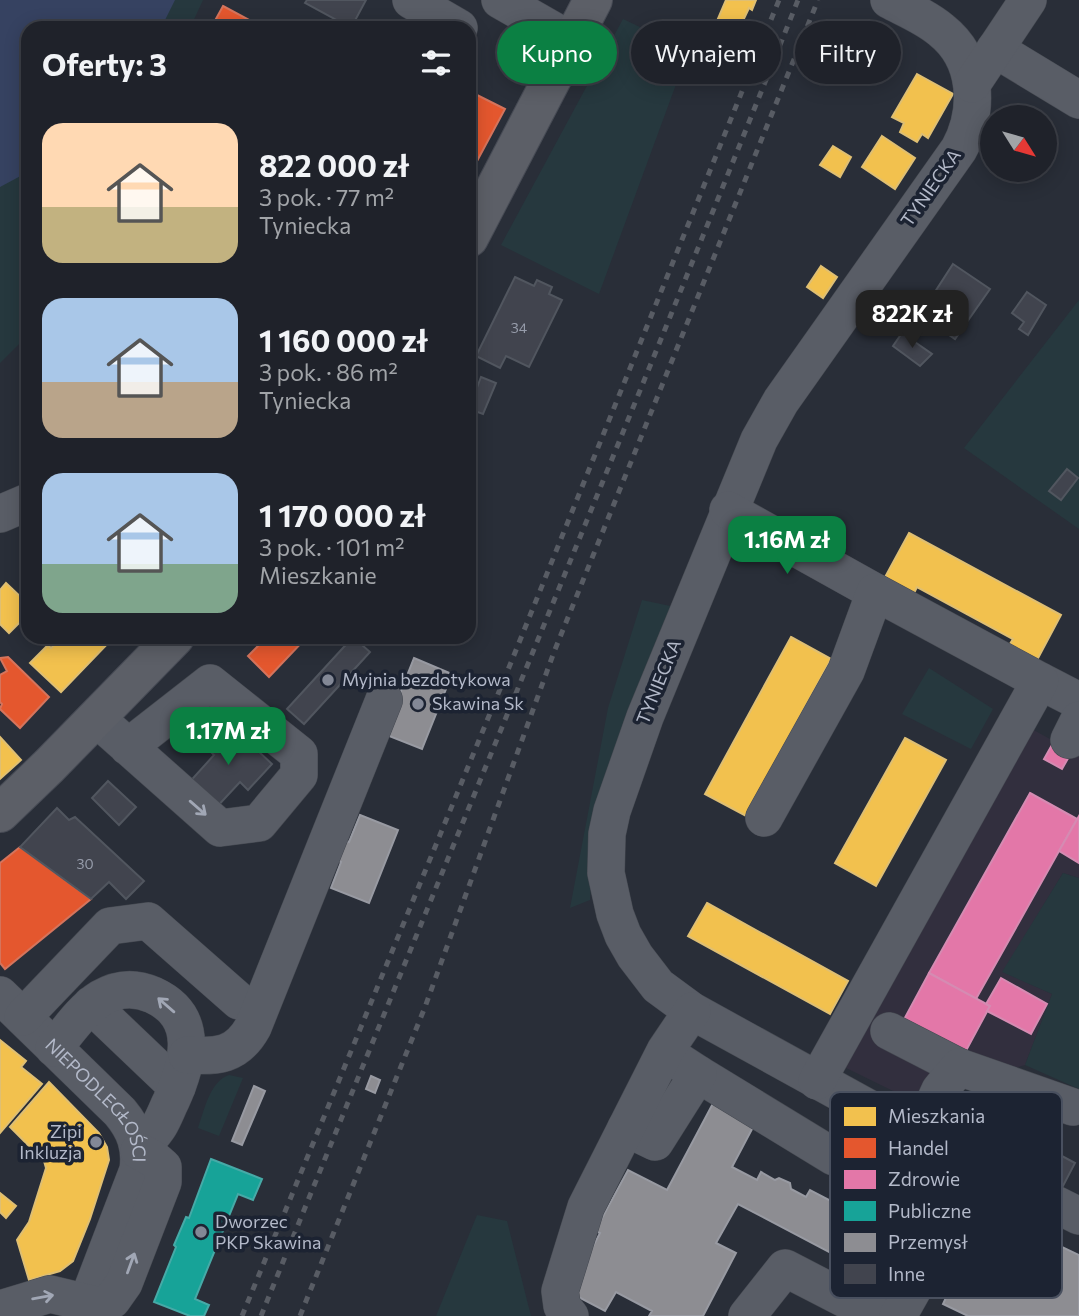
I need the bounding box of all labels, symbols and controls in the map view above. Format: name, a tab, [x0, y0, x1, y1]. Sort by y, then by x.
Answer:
chip: Kupno	[497, 21, 617, 84]
chip: Wynajem	[631, 21, 781, 84]
chip: Filtry	[795, 21, 901, 84]
icon: filters	[417, 44, 455, 82]
text: Oferty: 3	[42, 45, 167, 82]
north arrow	[980, 105, 1057, 182]
map controls	[980, 105, 1057, 182]
street label: TYNIECKA	[896, 145, 965, 230]
text: 822 000 zł	[259, 146, 409, 183]
icon: home	[98, 151, 182, 235]
text: 3 pok. · 77 m²	[259, 183, 394, 211]
text: Tyniecka	[259, 211, 351, 239]
pin: 822K zł	[847, 290, 977, 350]
text: 822K zł	[872, 299, 952, 327]
house number: 34	[511, 319, 528, 336]
text: 1 160 000 zł	[259, 321, 428, 358]
icon: home	[98, 326, 182, 410]
text: 3 pok. · 86 m²	[259, 358, 398, 386]
text: Tyniecka	[259, 386, 351, 414]
text: 1 170 000 zł	[259, 496, 425, 533]
icon: home	[98, 501, 182, 585]
pin: 1.16M zł	[715, 516, 859, 576]
text: 1.16M zł	[744, 525, 830, 553]
text: 3 pok. · 101 m²	[259, 533, 404, 561]
text: Mieszkanie	[259, 561, 377, 589]
street label: TYNIECKA	[631, 636, 685, 727]
place label: Myjnia bezdotykowa	[342, 668, 511, 690]
marker: Myjnia bezdotykowa	[320, 672, 336, 688]
place label: Skawina Sk	[432, 692, 524, 714]
marker: Skawina Sk	[410, 696, 426, 712]
pin: 1.17M zł	[156, 708, 300, 767]
text: 1.17M zł	[186, 716, 270, 744]
one-way arrow	[189, 800, 206, 817]
house number: 30	[76, 855, 94, 872]
one-way arrow	[157, 997, 175, 1013]
street label: NIEPODLEGŁOŚCI	[41, 1033, 151, 1163]
legend	[830, 1092, 1062, 1298]
text: Mieszkania	[888, 1104, 985, 1127]
place label: Zipi Inkluzja	[19, 1120, 82, 1163]
marker: Zipi Inkluzja	[88, 1134, 104, 1150]
text: Handel	[888, 1136, 949, 1159]
text: Zdrowie	[888, 1167, 960, 1190]
text: Publiczne	[888, 1199, 971, 1222]
place label: Dworzec PKP Skawina	[215, 1210, 321, 1253]
marker: Dworzec PKP Skawina	[193, 1224, 209, 1240]
text: Przemysł	[888, 1230, 968, 1253]
one-way arrow	[126, 1253, 138, 1275]
text: Inne	[888, 1262, 925, 1285]
one-way arrow	[32, 1290, 54, 1303]

